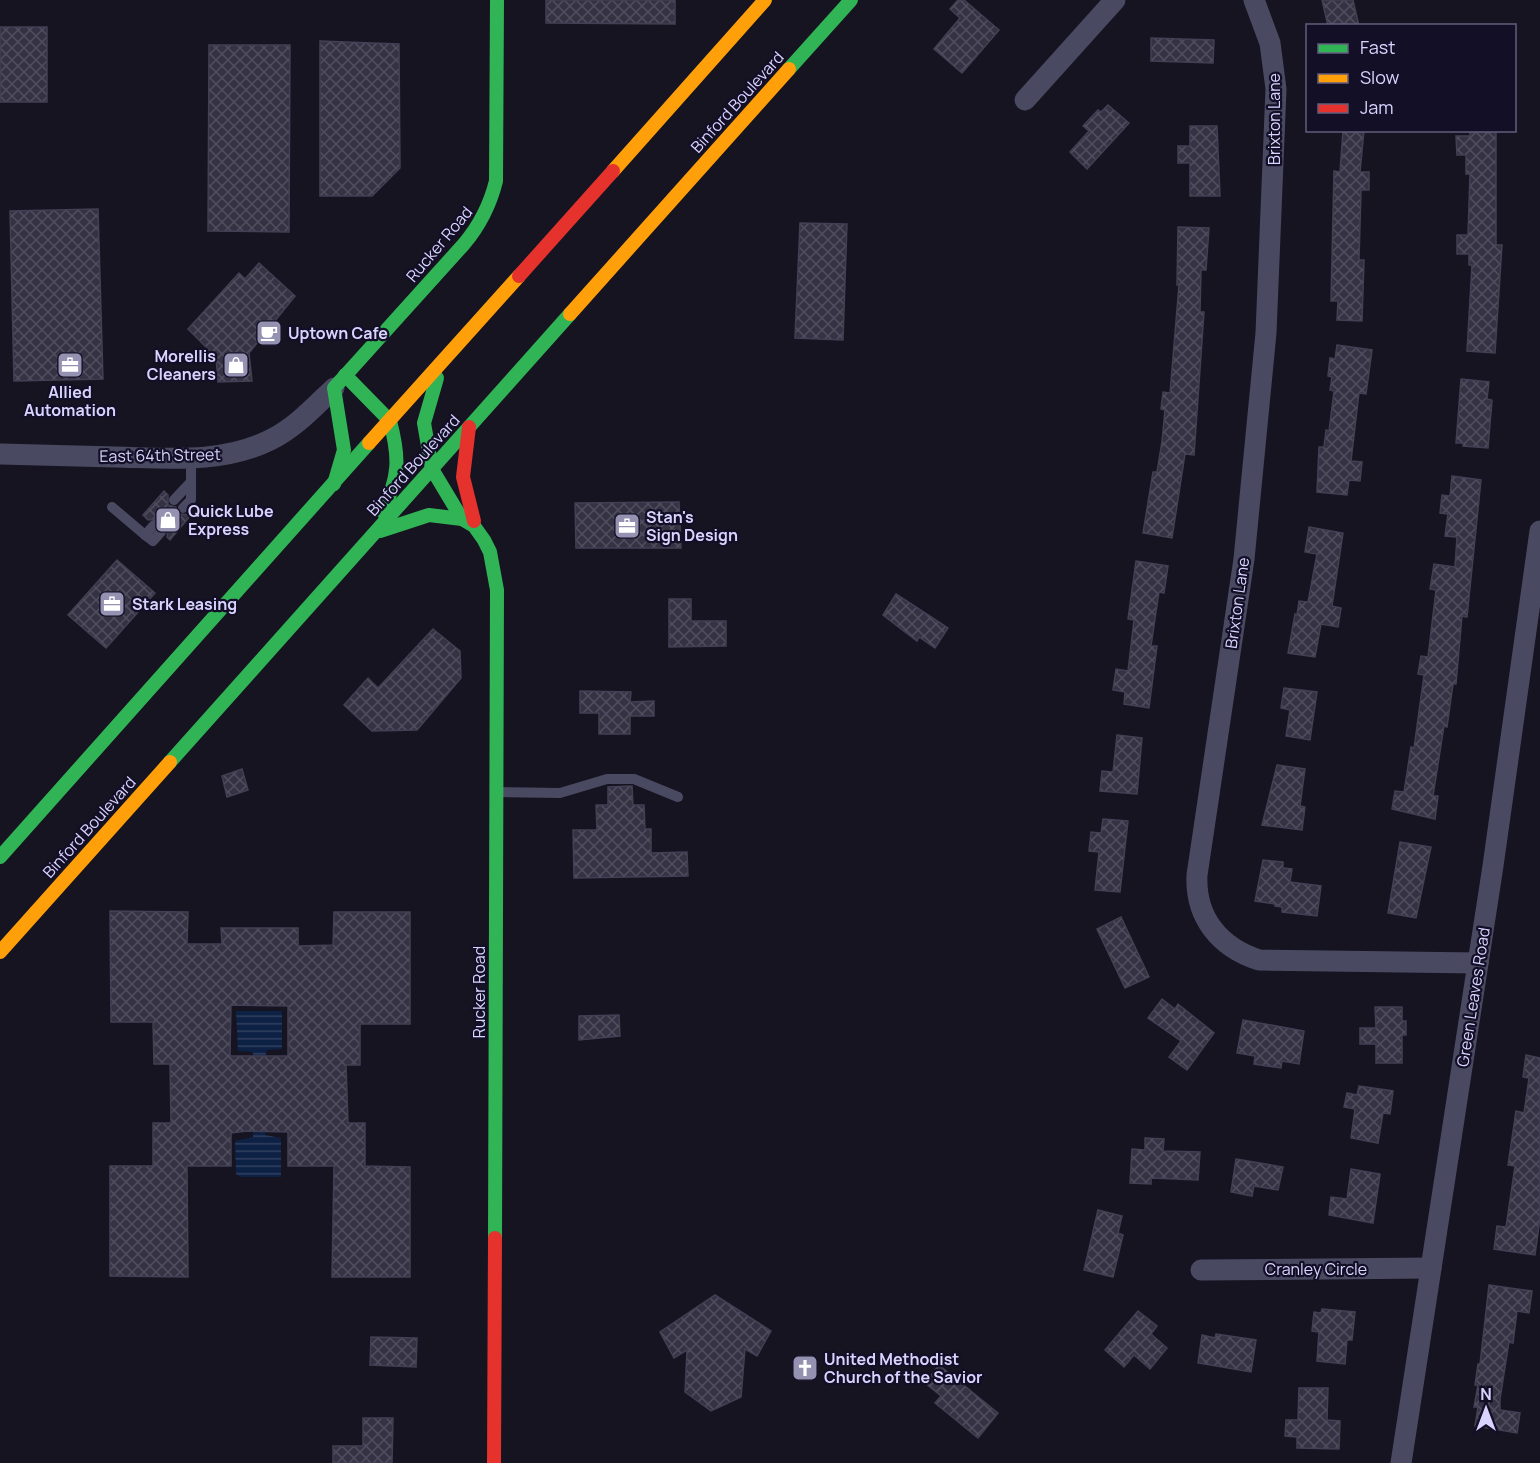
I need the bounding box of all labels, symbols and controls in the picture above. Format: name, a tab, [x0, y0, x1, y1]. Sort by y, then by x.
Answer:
legend	[1306, 24, 1516, 132]
text: Fast	[1360, 35, 1395, 59]
street label: Binford Boulevard	[686, 47, 788, 157]
text: Slow	[1360, 65, 1400, 89]
street label: Brixton Lane	[1263, 73, 1285, 165]
text: Jam	[1360, 95, 1394, 119]
street label: Rucker Road	[401, 202, 477, 286]
cafe icon: Uptown Cafe	[254, 318, 284, 348]
place label: Uptown Cafe	[288, 322, 388, 344]
place label: Morellis Cleaners	[147, 345, 216, 385]
office icon: Allied Automation	[55, 350, 85, 380]
shop icon: Morellis Cleaners	[221, 350, 251, 380]
place label: Allied Automation	[24, 381, 116, 421]
street label: Binford Boulevard	[362, 410, 464, 520]
street label: East 64th Street	[99, 443, 221, 467]
place label: Quick Lube Express	[188, 500, 274, 540]
shop icon: Quick Lube Express	[153, 505, 183, 535]
place label: Stan's Sign Design	[646, 506, 738, 546]
office icon: Stan's Sign Design	[612, 511, 642, 541]
street label: Brixton Lane	[1220, 556, 1254, 650]
office icon: Stark Leasing	[97, 589, 127, 619]
place label: Stark Leasing	[132, 593, 237, 615]
street label: Binford Boulevard	[38, 772, 140, 882]
street label: Green Leaves Road	[1451, 926, 1495, 1068]
street label: Rucker Road	[468, 946, 490, 1038]
street label: Cranley Circle	[1265, 1258, 1367, 1280]
place label: United Methodist Church of the Savior	[824, 1348, 982, 1388]
church icon: United Methodist Church of the Savior	[790, 1353, 820, 1383]
north arrow	[1456, 1379, 1516, 1439]
text: N	[1480, 1383, 1492, 1405]

